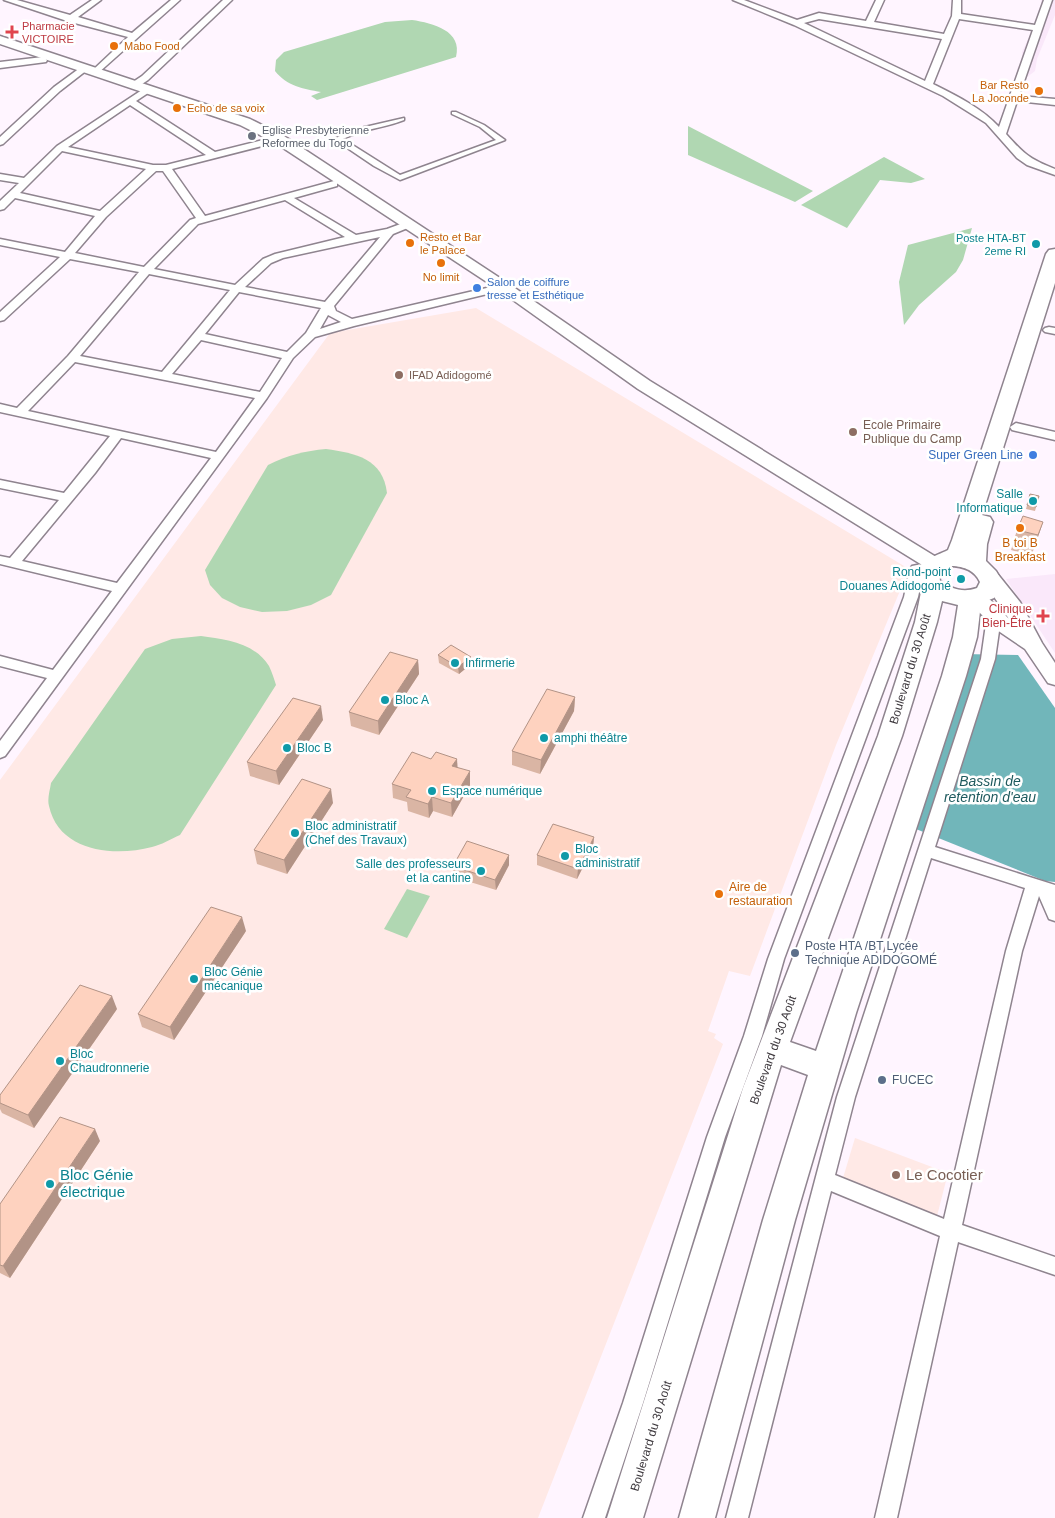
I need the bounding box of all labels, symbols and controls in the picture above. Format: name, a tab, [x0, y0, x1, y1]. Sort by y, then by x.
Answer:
place label: Pharmacie VICTOIRE	[22, 20, 75, 45]
marker: Pharmacie VICTOIRE	[6, 26, 18, 38]
marker: Mabo Food	[108, 40, 120, 52]
place label: Mabo Food	[124, 40, 180, 52]
place label: Bar Resto La Joconde	[972, 79, 1029, 104]
marker: Bar Resto La Joconde	[1033, 85, 1045, 97]
marker: Echo de sa voix	[171, 102, 183, 114]
place label: Echo de sa voix	[187, 102, 265, 114]
place label: Eglise Presbyterienne Reformee du Togo	[262, 124, 369, 149]
marker: Eglise Presbyterienne Reformee du Togo	[246, 130, 258, 142]
place label: Resto et Bar le Palace	[420, 231, 481, 256]
place label: Poste HTA-BT 2eme RI	[956, 232, 1026, 257]
marker: Resto et Bar le Palace	[404, 237, 416, 249]
marker: Poste HTA-BT 2eme RI	[1030, 238, 1042, 250]
marker: No limit	[435, 257, 447, 269]
place label: No limit	[423, 271, 459, 283]
place label: Salon de coiffure tresse et Esthétique	[487, 276, 584, 301]
marker: Salon de coiffure tresse et Esthétique	[471, 282, 483, 294]
marker: IFAD Adidogomé	[393, 369, 405, 381]
place label: IFAD Adidogomé	[409, 369, 492, 381]
place label: Ecole Primaire Publique du Camp	[863, 418, 962, 446]
marker: Ecole Primaire Publique du Camp	[847, 426, 859, 438]
place label: Super Green Line	[928, 448, 1023, 462]
marker: Super Green Line	[1027, 449, 1039, 461]
place label: Salle Informatique	[956, 487, 1023, 515]
marker: Salle Informatique	[1027, 495, 1039, 507]
marker: B toi B Breakfast	[1014, 522, 1026, 534]
place label: B toi B Breakfast	[995, 536, 1046, 564]
place label: Rond-point Douanes Adidogomé	[840, 565, 952, 593]
marker: Rond-point Douanes Adidogomé	[955, 573, 967, 585]
place label: Clinique Bien-Être	[982, 602, 1032, 630]
marker: Clinique Bien-Être	[1036, 609, 1050, 623]
street label: Boulevard du 30 Août	[887, 611, 934, 726]
place label: Infirmerie	[465, 656, 515, 670]
marker: Infirmerie	[449, 657, 461, 669]
place label: Bloc A	[395, 693, 429, 707]
marker: Bloc A	[379, 694, 391, 706]
place label: amphi théâtre	[554, 731, 628, 745]
marker: amphi théâtre	[538, 732, 550, 744]
place label: Bloc B	[297, 741, 332, 755]
marker: Bloc B	[281, 742, 293, 754]
water label: Bassin de retention d'eau	[944, 773, 1036, 805]
place label: Espace numérique	[442, 784, 542, 798]
marker: Espace numérique	[426, 785, 438, 797]
place label: Bloc administratif (Chef des Travaux)	[305, 819, 407, 847]
marker: Bloc administratif (Chef des Travaux)	[289, 827, 301, 839]
place label: Bloc administratif	[575, 842, 640, 870]
marker: Bloc administratif	[559, 850, 571, 862]
place label: Salle des professeurs et la cantine	[356, 857, 471, 885]
marker: Salle des professeurs et la cantine	[475, 865, 487, 877]
place label: Aire de restauration	[729, 880, 792, 908]
marker: Aire de restauration	[713, 888, 725, 900]
place label: Poste HTA /BT Lycée Technique ADIDOGOMÉ	[805, 939, 937, 967]
marker: Poste HTA /BT Lycée Technique ADIDOGOMÉ	[789, 947, 801, 959]
place label: Bloc Génie mécanique	[204, 965, 263, 993]
marker: Bloc Génie mécanique	[188, 973, 200, 985]
street label: Boulevard du 30 Août	[747, 993, 799, 1106]
place label: Bloc Chaudronnerie	[70, 1047, 150, 1075]
marker: Bloc Chaudronnerie	[54, 1055, 66, 1067]
place label: FUCEC	[892, 1073, 934, 1087]
marker: FUCEC	[876, 1074, 888, 1086]
place label: Bloc Génie électrique	[60, 1166, 133, 1200]
place label: Le Cocotier	[906, 1166, 983, 1183]
marker: Le Cocotier	[890, 1169, 902, 1181]
marker: Bloc Génie électrique	[44, 1178, 56, 1190]
street label: Boulevard du 30 Août	[628, 1378, 675, 1493]

